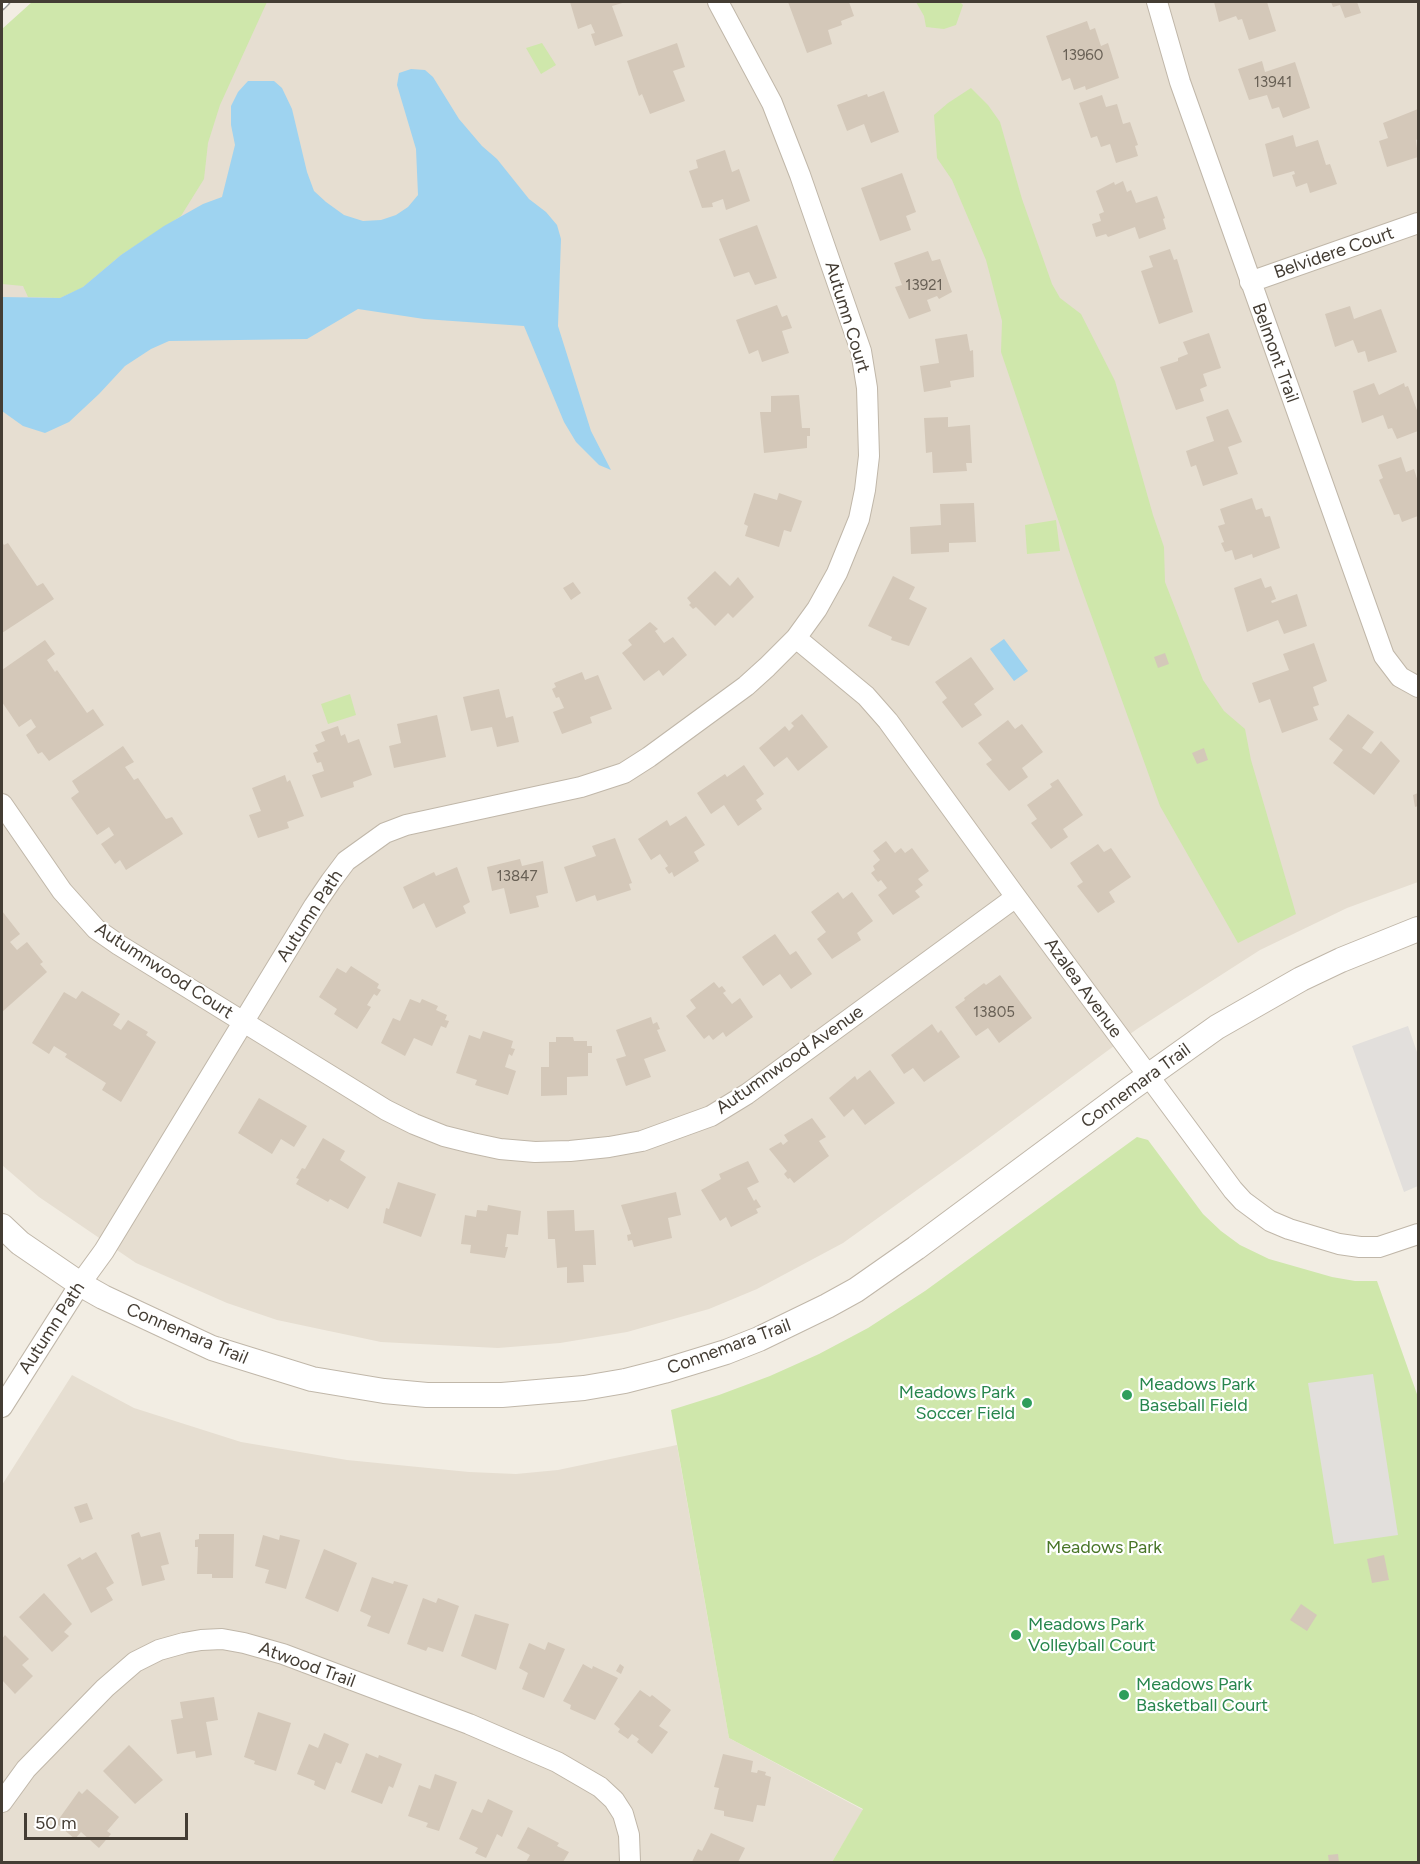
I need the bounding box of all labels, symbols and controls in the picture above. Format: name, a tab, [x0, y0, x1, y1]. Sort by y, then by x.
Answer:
house number: 13960	[1063, 47, 1103, 65]
house number: 13941	[1254, 74, 1292, 92]
street label: Belvidere Court	[1271, 222, 1397, 284]
street label: Autumn Court	[820, 259, 874, 375]
house number: 13921	[905, 277, 943, 295]
street label: Belmont Trail	[1247, 300, 1303, 406]
street label: Autumn Path	[272, 866, 348, 966]
house number: 13847	[497, 868, 537, 886]
street label: Autumnwood Court	[91, 918, 237, 1024]
street label: Azalea Avenue	[1039, 934, 1127, 1042]
street label: Autumnwood Avenue	[712, 1001, 868, 1119]
house number: 13805	[973, 1004, 1015, 1022]
street label: Connemara Trail	[1077, 1039, 1195, 1133]
street label: Autumn Path	[14, 1278, 90, 1378]
street label: Connemara Trail	[123, 1299, 251, 1369]
street label: Connemara Trail	[664, 1315, 794, 1379]
place label: Meadows Park Baseball Field	[1139, 1374, 1255, 1416]
place label: Meadows Park Soccer Field	[899, 1382, 1015, 1424]
marker: Meadows Park Baseball Field	[1120, 1388, 1134, 1402]
marker: Meadows Park Soccer Field	[1020, 1396, 1034, 1410]
park label: Meadows Park	[1046, 1537, 1162, 1559]
place label: Meadows Park Volleyball Court	[1028, 1614, 1156, 1656]
marker: Meadows Park Volleyball Court	[1009, 1628, 1023, 1642]
street label: Atwood Trail	[256, 1638, 358, 1692]
place label: Meadows Park Basketball Court	[1136, 1674, 1268, 1716]
marker: Meadows Park Basketball Court	[1117, 1688, 1131, 1702]
scale bar	[27, 1801, 190, 1839]
text: 50 m	[35, 1812, 77, 1834]

